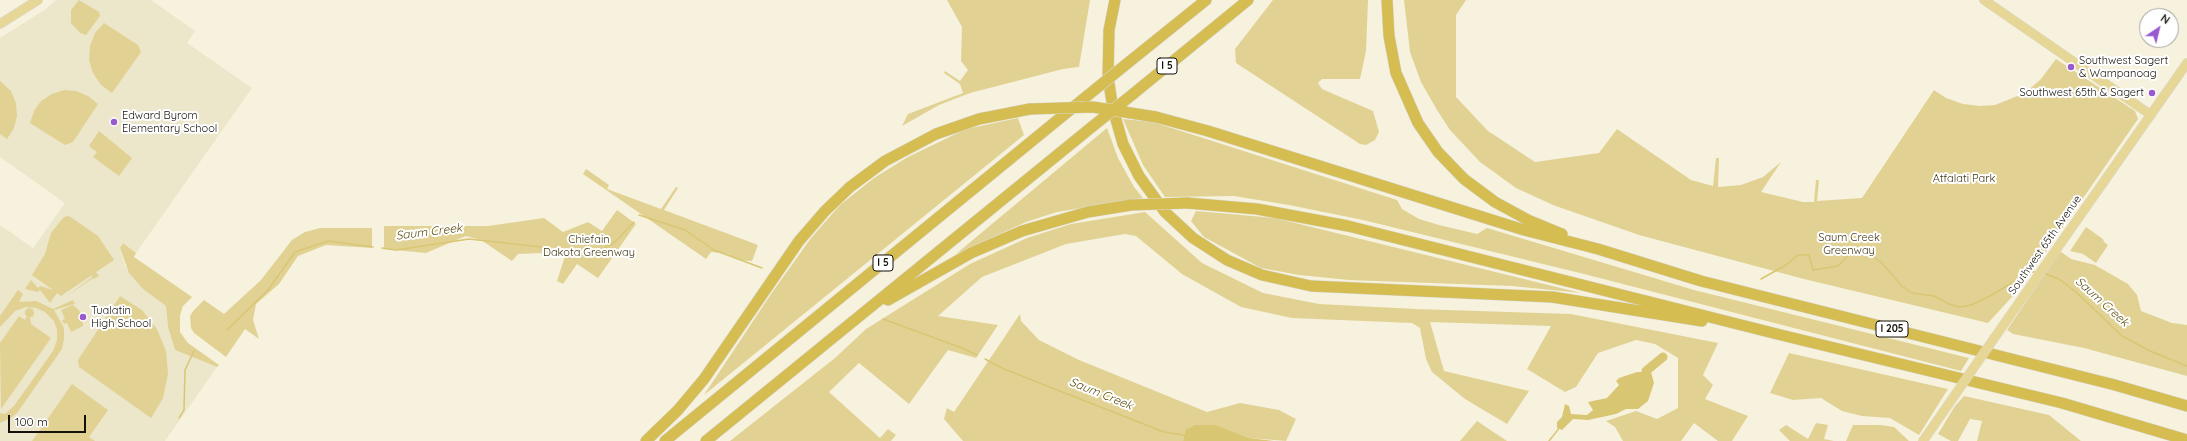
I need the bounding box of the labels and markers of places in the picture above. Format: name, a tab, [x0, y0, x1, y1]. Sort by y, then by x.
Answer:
place label: Southwest Sagert & Wampanoag	[2079, 54, 2168, 80]
marker: Southwest Sagert & Wampanoag	[2066, 62, 2076, 72]
place label: Southwest 65th & Sagert	[2020, 86, 2144, 100]
marker: Southwest 65th & Sagert	[2147, 88, 2157, 98]
place label: Edward Byrom Elementary School	[122, 109, 217, 135]
marker: Edward Byrom Elementary School	[109, 117, 119, 127]
place label: Tualatin High School	[91, 304, 151, 330]
marker: Tualatin High School	[78, 312, 88, 322]

